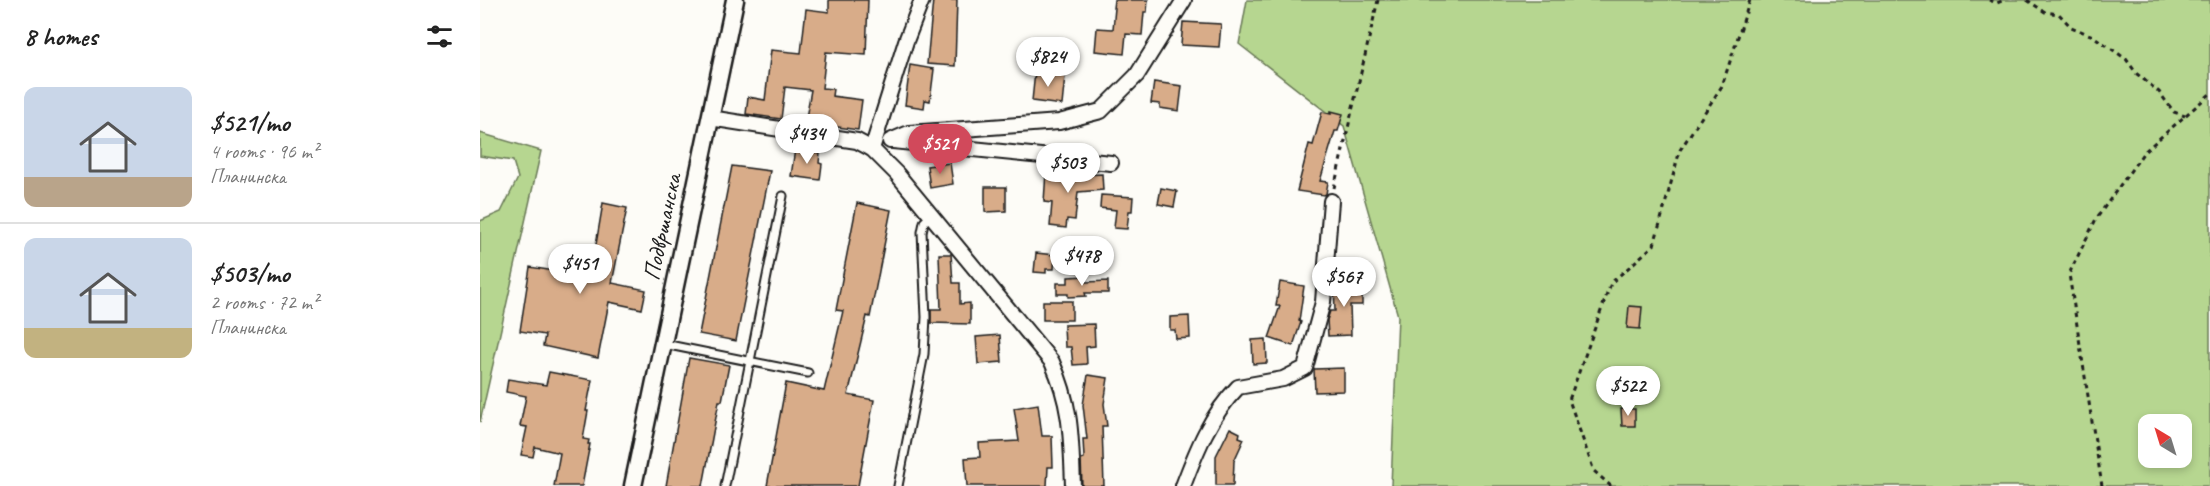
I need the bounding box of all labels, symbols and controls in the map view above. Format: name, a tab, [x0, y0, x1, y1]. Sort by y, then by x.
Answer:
text: 8 homes	[24, 20, 97, 53]
icon: filters	[423, 20, 456, 53]
pin: $824	[1012, 37, 1084, 88]
text: $824	[1030, 44, 1066, 69]
text: $521/mo	[210, 106, 290, 139]
icon: home	[72, 111, 144, 183]
pin: $434	[771, 114, 843, 165]
text: $434	[789, 121, 825, 146]
pin: $521	[904, 124, 976, 175]
text: $521	[922, 131, 958, 156]
text: 4 rooms · 96 m²	[210, 139, 318, 164]
pin: $503	[1032, 143, 1104, 194]
text: $503	[1050, 150, 1086, 175]
text: Планинска	[210, 164, 286, 189]
street label: Подвршанска	[636, 169, 688, 283]
pin: $478	[1046, 236, 1118, 287]
text: $478	[1064, 243, 1100, 268]
pin: $451	[544, 244, 616, 295]
text: $451	[562, 251, 598, 276]
text: $503/mo	[210, 257, 290, 290]
pin: $567	[1308, 257, 1380, 308]
icon: home	[72, 262, 144, 334]
text: $567	[1326, 264, 1362, 289]
text: 2 rooms · 72 m²	[210, 290, 318, 315]
text: Планинска	[210, 315, 286, 340]
pin: $522	[1592, 366, 1664, 417]
text: $522	[1610, 373, 1646, 398]
north arrow	[2138, 414, 2192, 468]
map controls	[2138, 414, 2192, 468]

